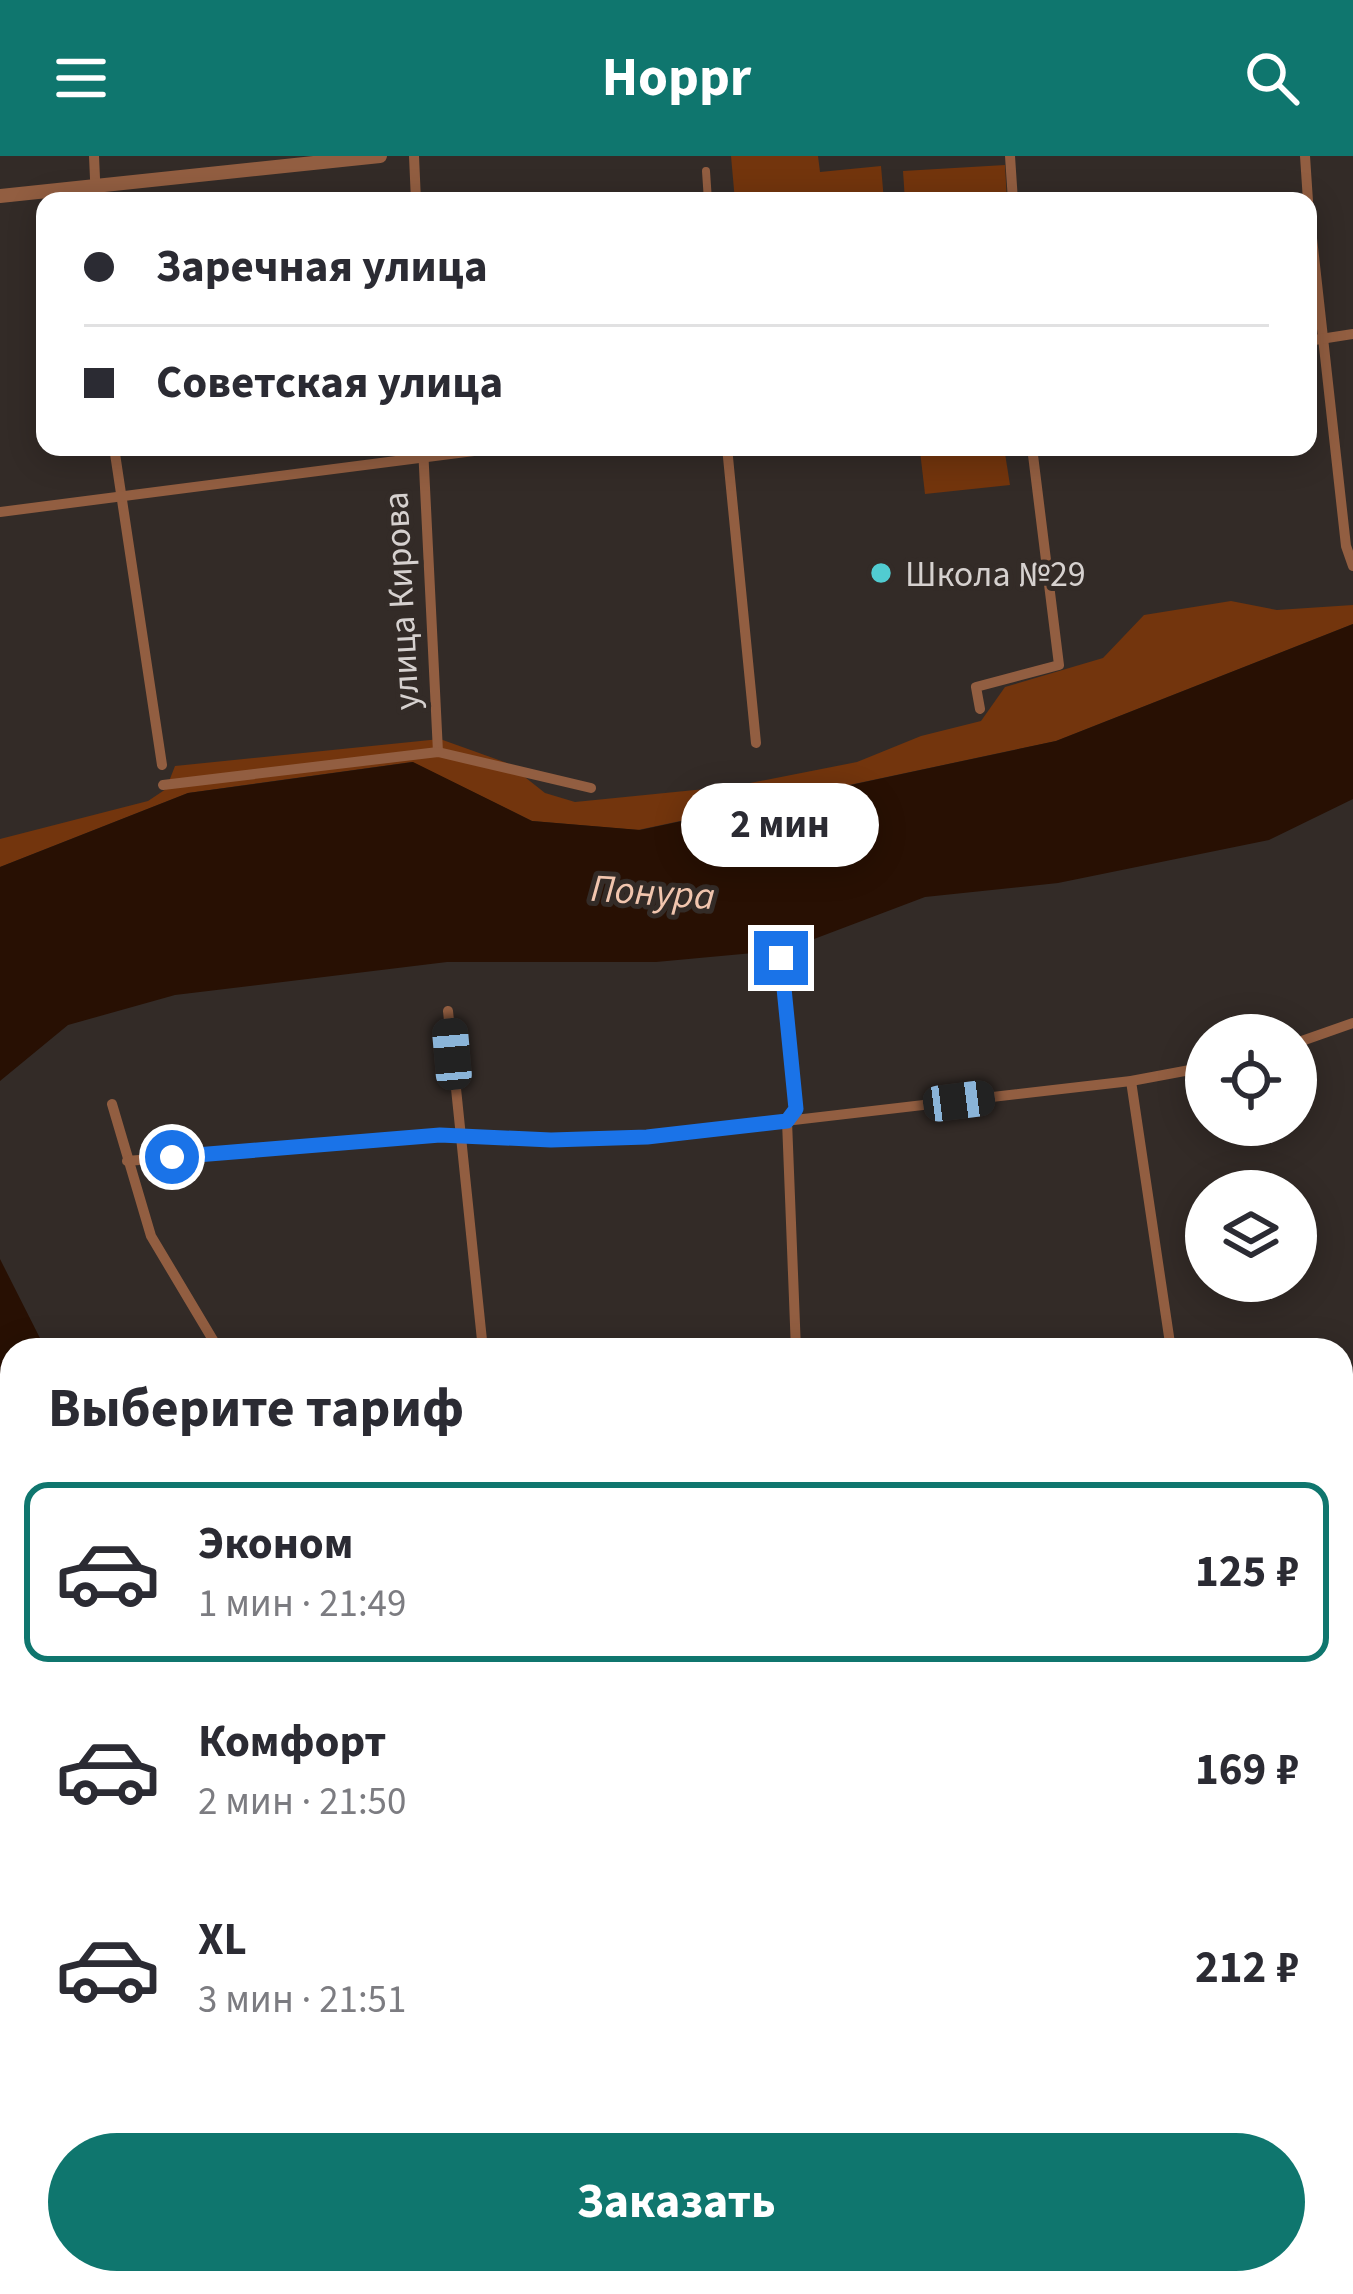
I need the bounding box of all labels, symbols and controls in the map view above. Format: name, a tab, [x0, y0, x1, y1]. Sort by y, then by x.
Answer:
text: Hoppr	[602, 40, 751, 117]
icon: menu	[48, 45, 114, 111]
icon: search	[1239, 45, 1305, 111]
text: Заречная улица	[156, 235, 488, 299]
text: Советская улица	[156, 351, 503, 415]
street label: улица Кирова	[370, 490, 433, 711]
place label: Школа №29	[905, 549, 1086, 600]
marker: Школа №29	[868, 560, 894, 586]
callout: 2 мин	[682, 784, 880, 868]
text: 2 мин	[730, 797, 830, 853]
water label: Понура	[589, 861, 717, 925]
route end	[754, 931, 808, 985]
map controls	[1185, 1014, 1317, 1302]
button: locate	[1185, 1014, 1317, 1146]
car	[431, 1017, 473, 1091]
car	[921, 1079, 997, 1123]
route start	[145, 1130, 199, 1184]
button: layers	[1185, 1170, 1317, 1302]
text: Выберите тариф	[48, 1371, 464, 1448]
text: Эконом	[198, 1512, 354, 1576]
icon: car	[54, 1518, 162, 1626]
text: 125 ₽	[1195, 1540, 1299, 1604]
text: 1 мин · 21:49	[198, 1576, 406, 1632]
text: Комфорт	[198, 1710, 386, 1774]
icon: car	[54, 1716, 162, 1824]
text: 169 ₽	[1195, 1738, 1299, 1802]
text: 2 мин · 21:50	[198, 1774, 406, 1830]
text: XL	[198, 1908, 247, 1972]
icon: car	[54, 1914, 162, 2022]
text: 212 ₽	[1195, 1936, 1299, 2000]
text: 3 мин · 21:51	[198, 1972, 406, 2028]
button: Заказать	[48, 2133, 1305, 2271]

